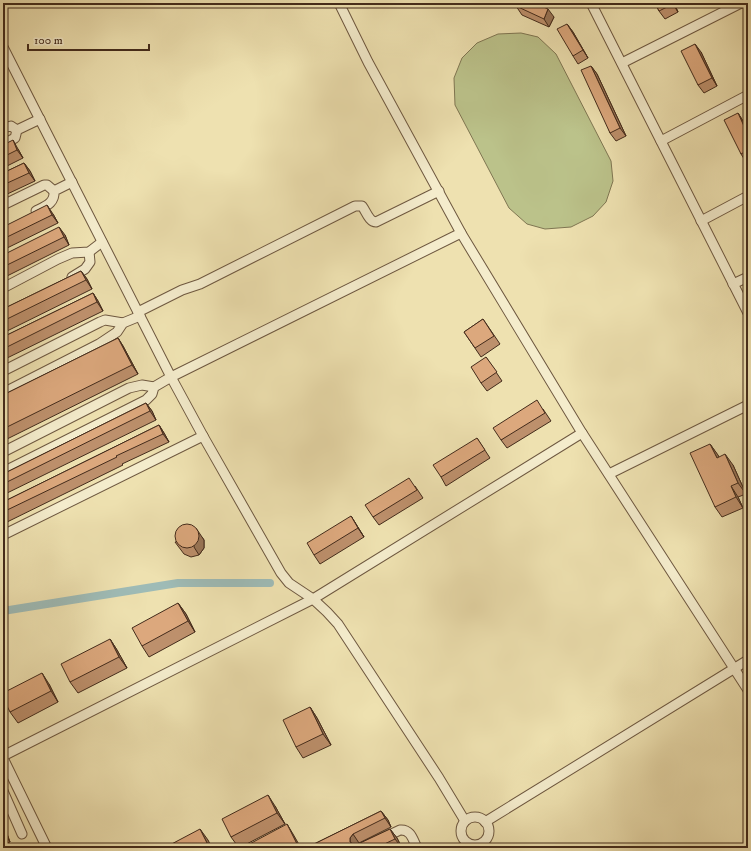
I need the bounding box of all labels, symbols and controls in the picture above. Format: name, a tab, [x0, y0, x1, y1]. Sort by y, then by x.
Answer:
scale bar	[28, 26, 149, 52]
text: 100 m	[34, 33, 63, 48]

